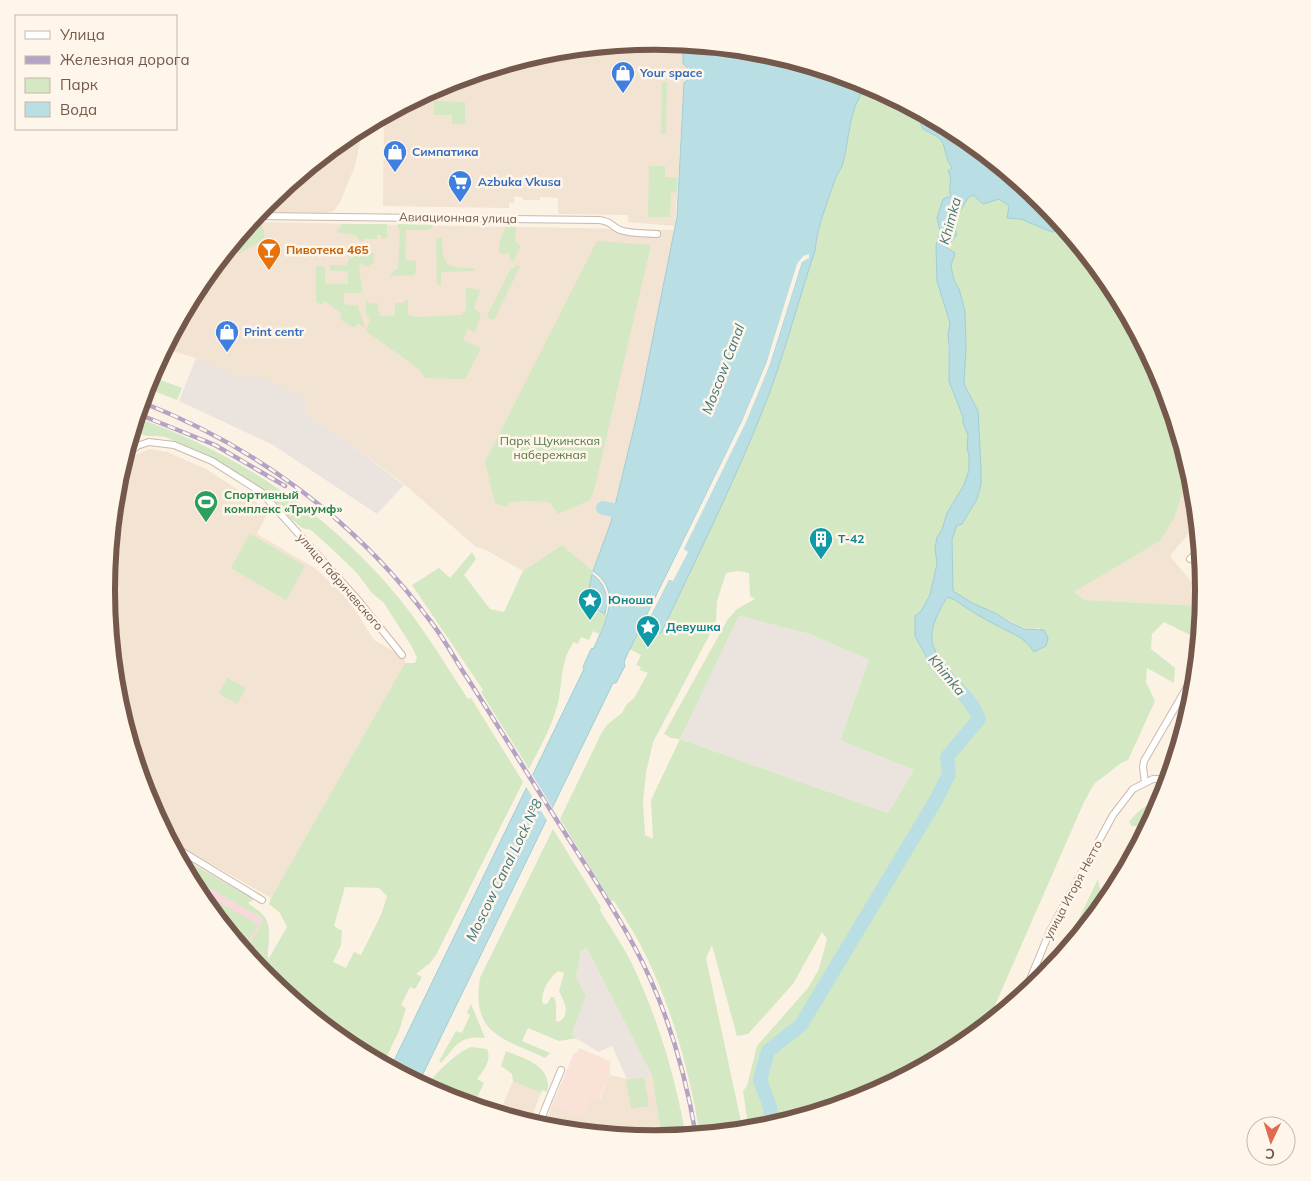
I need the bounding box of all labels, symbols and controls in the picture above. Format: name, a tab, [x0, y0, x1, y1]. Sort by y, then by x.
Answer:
legend	[15, 15, 178, 130]
text: Улица	[59, 25, 105, 44]
text: Железная дорога	[60, 50, 190, 69]
shop icon: Your space	[610, 60, 636, 94]
place label: Your space	[639, 65, 703, 80]
text: Парк	[60, 75, 99, 94]
text: Вода	[60, 100, 97, 119]
shop icon: Симпатика	[382, 139, 408, 173]
place label: Симпатика	[412, 144, 479, 159]
supermarket icon: Azbuka Vkusa	[447, 169, 473, 203]
place label: Azbuka Vkusa	[478, 174, 561, 189]
water label: Khimka	[935, 195, 965, 247]
street label: Авиационная улица	[399, 209, 517, 226]
bar icon: Пивотека 465	[256, 237, 282, 271]
place label: Пивотека 465	[286, 242, 369, 257]
shop icon: Print centr	[214, 319, 240, 353]
water label: Moscow Canal	[698, 321, 749, 417]
place label: Print centr	[244, 324, 304, 339]
park label: Парк Щукинская набережная	[500, 433, 600, 462]
place label: Спортивный комплекс «Триумф»	[224, 487, 342, 516]
sports icon: Спортивный комплекс «Триумф»	[193, 489, 219, 523]
building icon: Т-42	[808, 526, 834, 560]
street label: улица Габричевского	[294, 530, 387, 633]
place label: Т-42	[838, 531, 865, 546]
place icon: Юноша	[577, 587, 603, 621]
place label: Юноша	[608, 592, 653, 607]
place icon: Девушка	[635, 614, 661, 648]
place label: Девушка	[666, 619, 721, 634]
water label: Khimka	[925, 651, 969, 699]
water label: Moscow Canal Lock №8	[462, 796, 546, 944]
street label: улица Игоря Нетто	[1040, 838, 1105, 942]
north arrow	[1246, 1116, 1296, 1166]
text: С	[1265, 1145, 1276, 1163]

